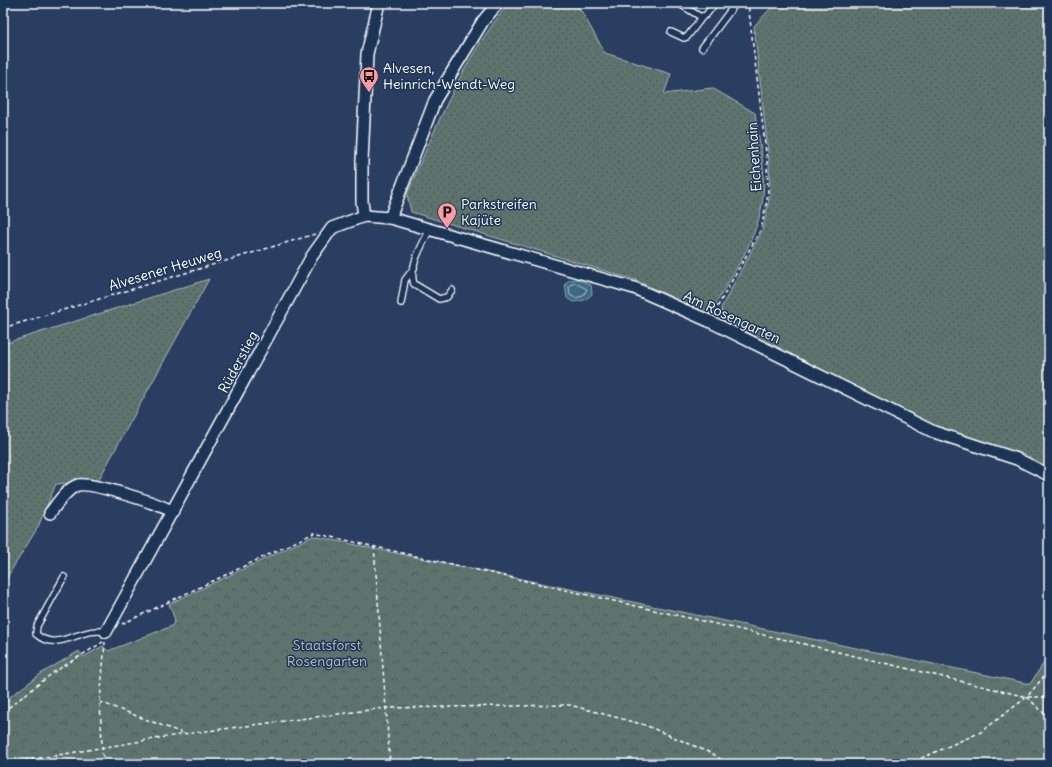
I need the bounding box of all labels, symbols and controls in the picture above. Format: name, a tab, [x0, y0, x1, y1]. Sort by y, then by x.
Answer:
place label: Alvesen, Heinrich-Wendt-Weg	[383, 59, 515, 93]
bus stop icon: Alvesen, Heinrich-Wendt-Weg	[358, 65, 380, 93]
street label: Eichenhain	[743, 122, 765, 192]
place label: Parkstreifen Kajüte	[461, 195, 537, 229]
parking icon: Parkstreifen Kajüte	[436, 201, 458, 229]
street label: Alvesener Heuweg	[106, 243, 224, 295]
street label: Am Rosengarten	[681, 287, 783, 347]
street label: Rüderstieg	[214, 328, 262, 396]
park label: Staatsforst Rosengarten	[287, 636, 367, 670]

